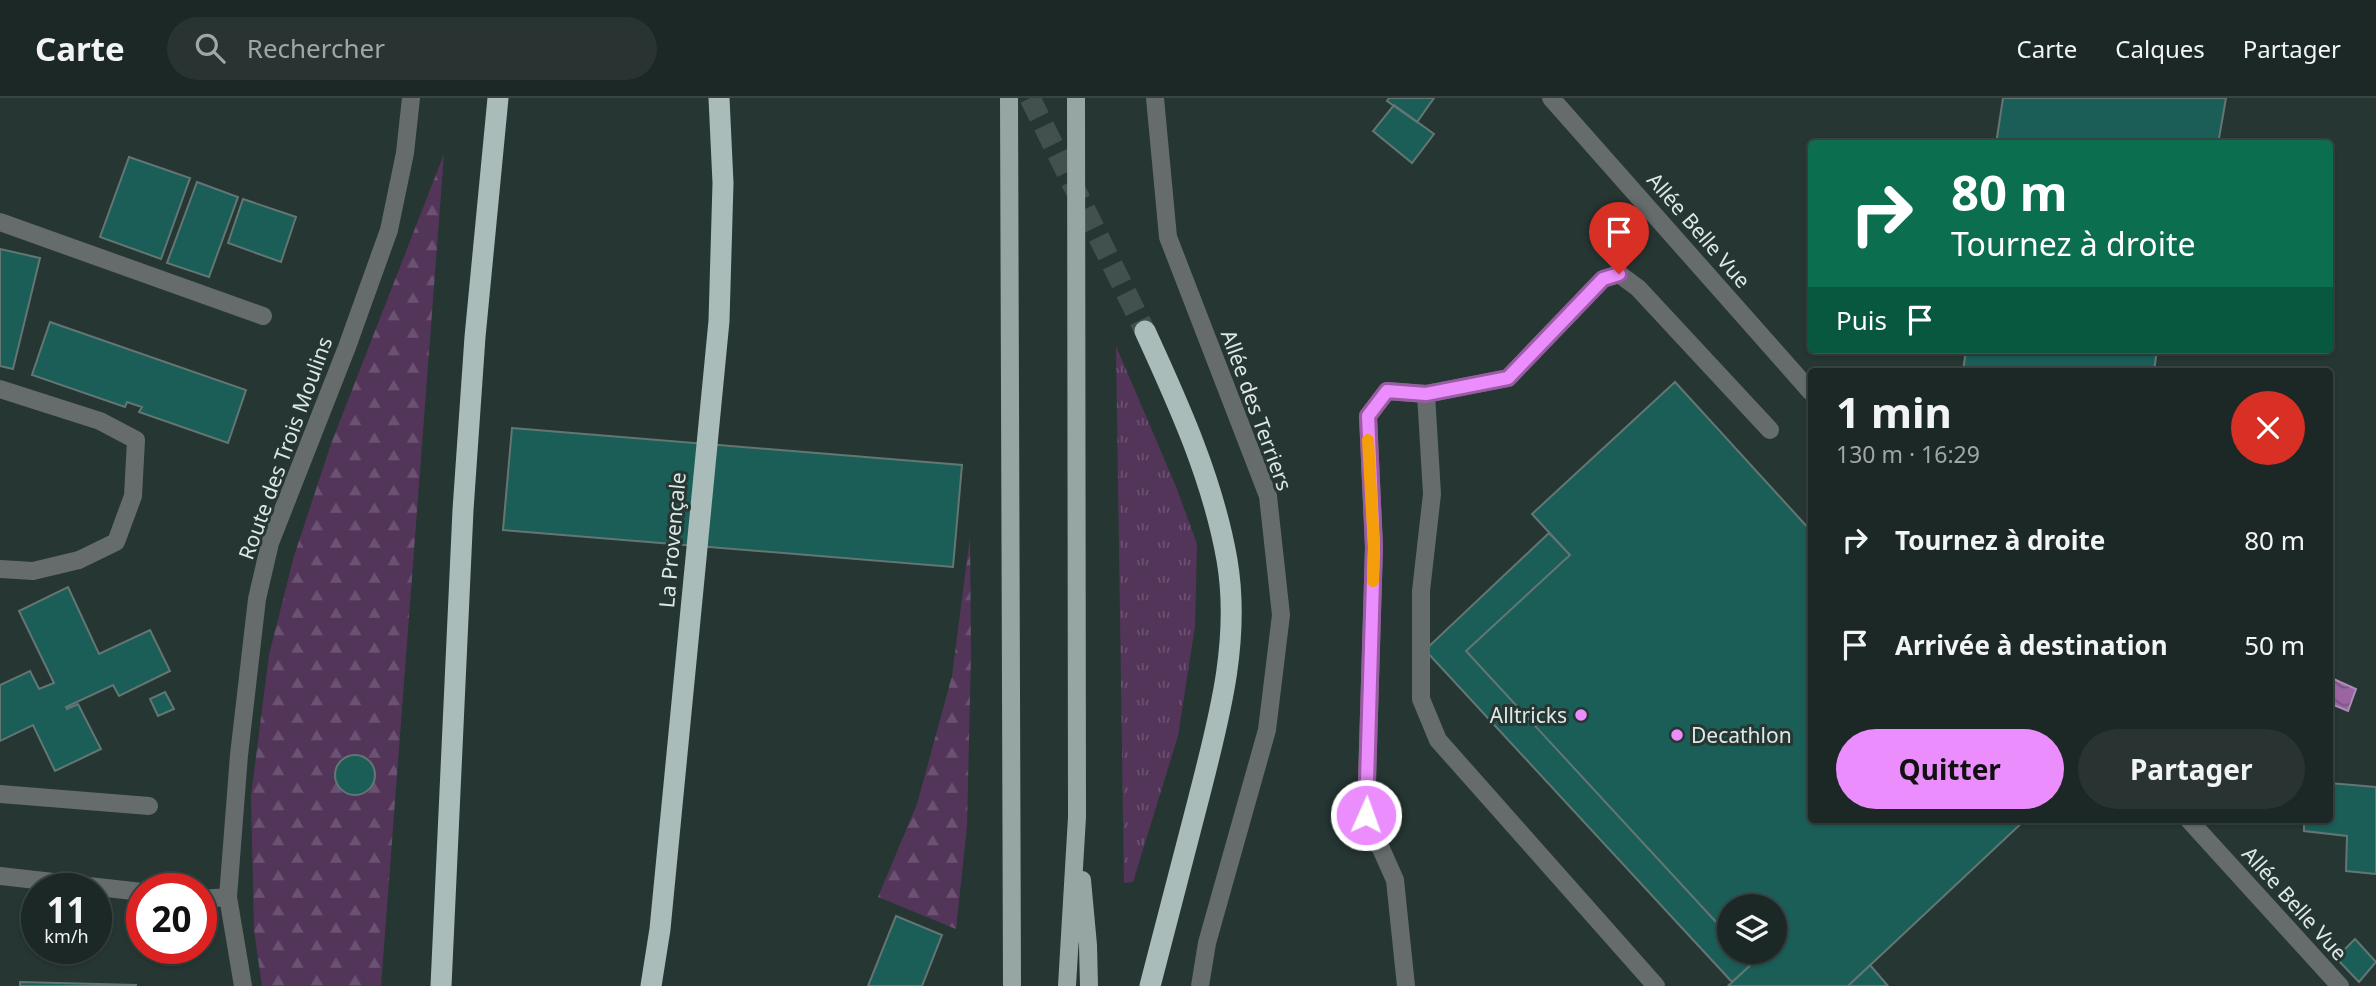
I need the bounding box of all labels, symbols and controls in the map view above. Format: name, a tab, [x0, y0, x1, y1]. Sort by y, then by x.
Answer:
search box	[167, 17, 657, 80]
text: Carte	[35, 26, 125, 71]
icon: search	[191, 29, 229, 67]
text: Rechercher	[247, 30, 385, 66]
text: Carte	[2017, 32, 2077, 65]
text: Calques	[2115, 32, 2205, 65]
text: Partager	[2243, 32, 2341, 65]
text: 80 m	[1951, 159, 2068, 225]
street label: Allée Belle Vue	[1641, 166, 1757, 294]
icon: right	[1836, 168, 1927, 259]
pin	[1589, 202, 1649, 274]
icon: arrive	[1600, 213, 1638, 251]
text: Tournez à droite	[1951, 222, 2196, 265]
icon: arrive	[1901, 301, 1939, 339]
text: Puis	[1836, 302, 1887, 338]
street label: Allée des Terriers	[1215, 326, 1299, 494]
street label: Route des Trois Moulins	[232, 333, 338, 563]
text: 1 min	[1836, 383, 1952, 440]
button: close	[2231, 391, 2305, 465]
text: 130 m · 16:29	[1836, 438, 1980, 470]
street label: La Provençale	[652, 471, 692, 609]
icon: right	[1836, 521, 1874, 559]
text: Tournez à droite	[1895, 522, 2105, 558]
text: 80 m	[2244, 522, 2305, 558]
icon: arrive	[1836, 626, 1874, 664]
text: Arrivée à destination	[1895, 627, 2168, 663]
text: 50 m	[2244, 627, 2305, 663]
place label: Alltricks	[1490, 701, 1567, 729]
marker: Alltricks	[1573, 707, 1589, 723]
place label: Decathlon	[1691, 721, 1792, 749]
marker: Decathlon	[1669, 727, 1685, 743]
button: Quitter	[1836, 729, 2064, 809]
button: Partager	[2078, 729, 2305, 809]
position arrow	[1329, 778, 1403, 852]
street label: Allée Belle Vue	[2236, 840, 2354, 966]
speed limit sign: 20	[126, 873, 217, 964]
text: 11	[46, 886, 87, 933]
map controls	[1717, 894, 1787, 964]
button: layers	[1717, 894, 1787, 964]
text: km/h	[44, 924, 89, 948]

